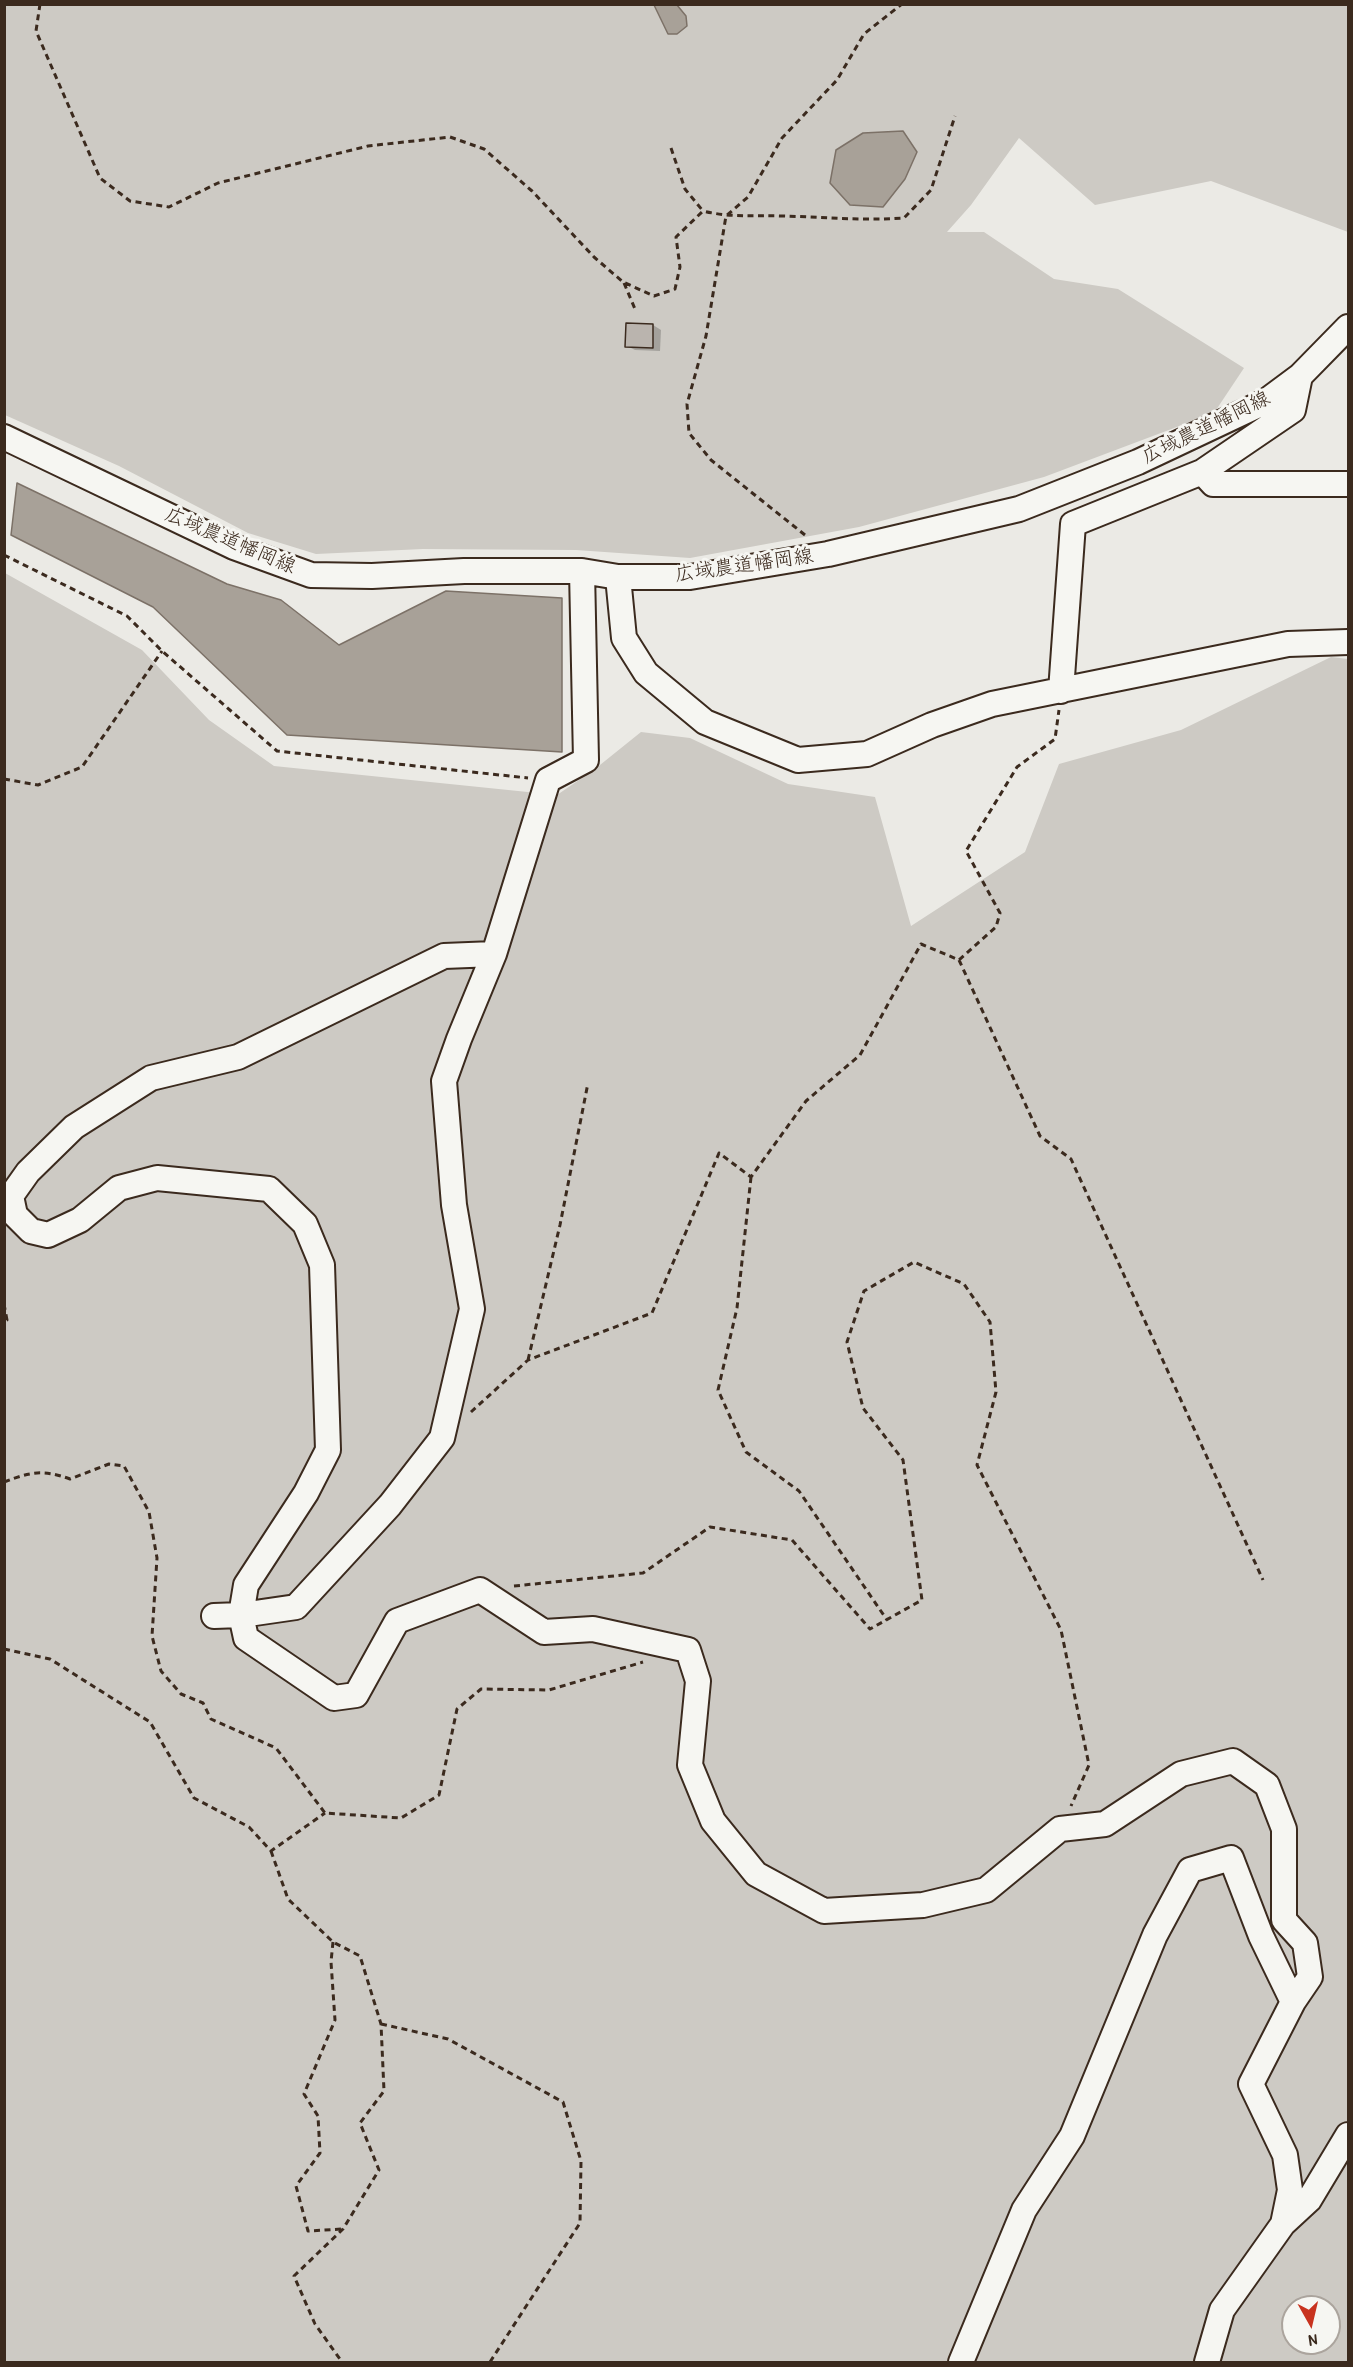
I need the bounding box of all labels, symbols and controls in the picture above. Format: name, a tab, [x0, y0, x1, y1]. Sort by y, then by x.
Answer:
street label: 広域農道幡岡線	[1138, 387, 1274, 469]
street label: 広域農道幡岡線	[161, 503, 299, 579]
street label: 広域農道幡岡線	[673, 544, 815, 588]
north arrow	[1281, 2295, 1341, 2355]
text: N	[1307, 2329, 1319, 2352]

